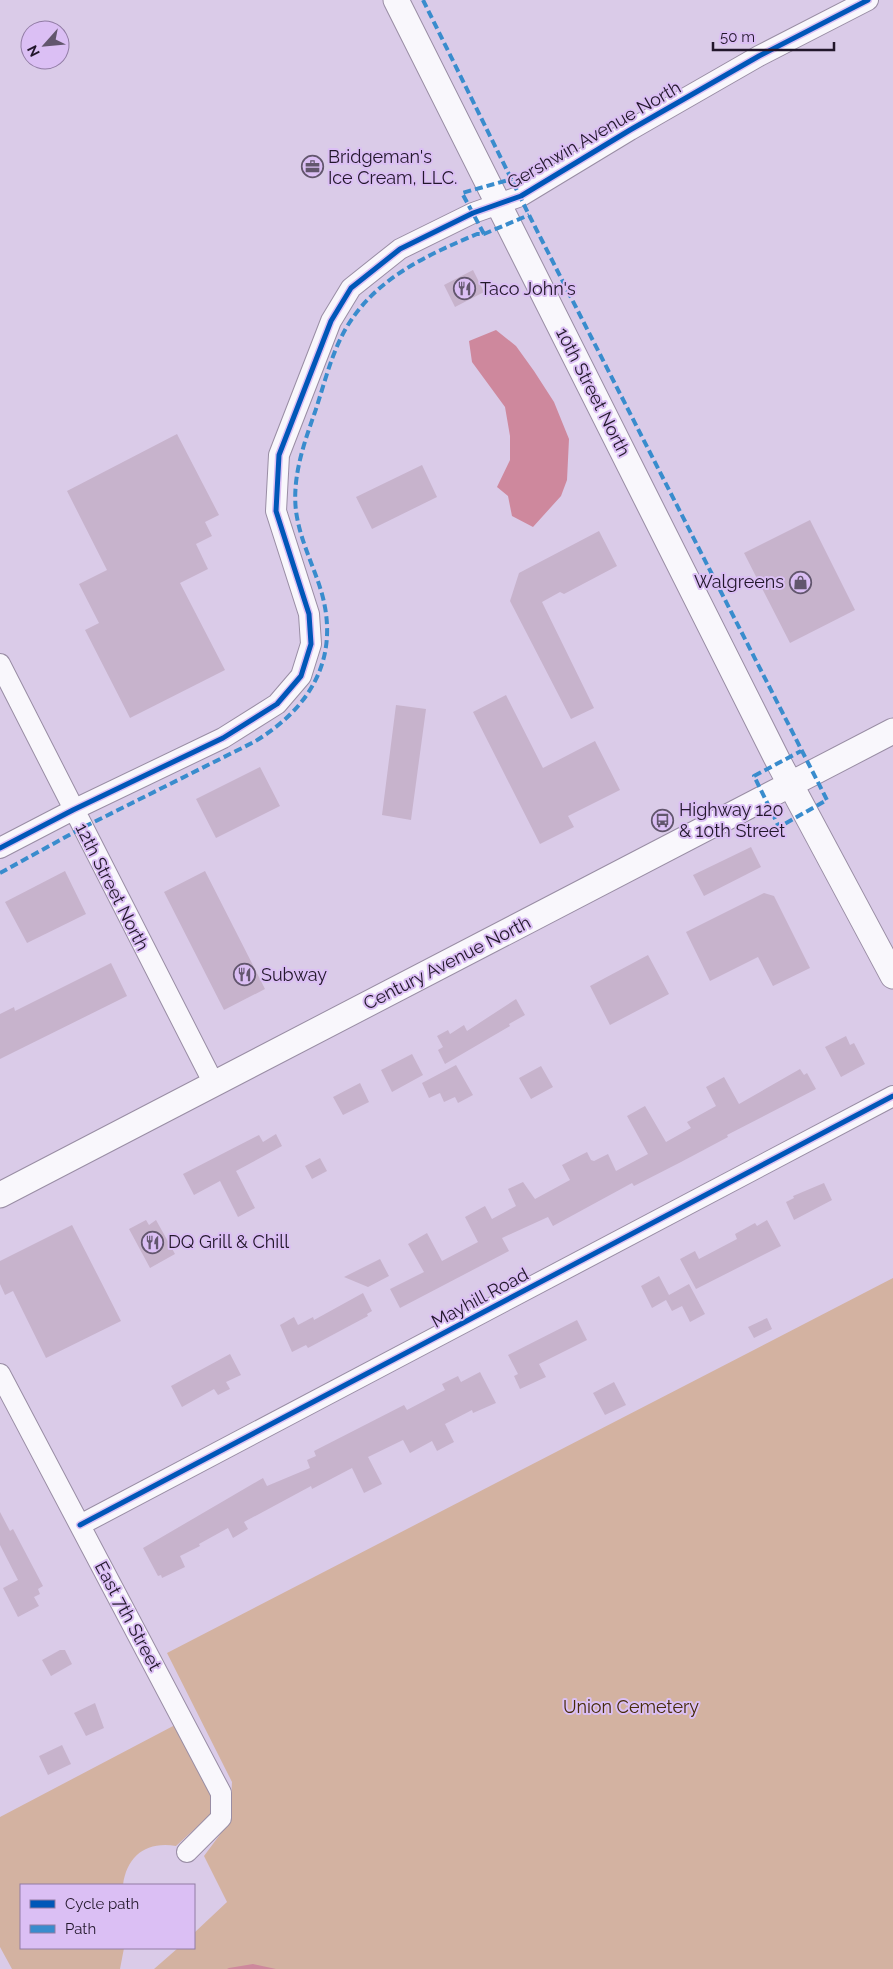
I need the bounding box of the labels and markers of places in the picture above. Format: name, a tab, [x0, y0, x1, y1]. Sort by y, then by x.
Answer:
place label: Bridgeman's Ice Cream, LLC.	[328, 146, 457, 188]
office icon: Bridgeman's Ice Cream, LLC.	[300, 155, 324, 179]
restaurant icon: Taco John's	[452, 277, 476, 301]
place label: Taco John's	[480, 278, 576, 299]
shop icon: Walgreens	[788, 570, 812, 594]
place label: Walgreens	[694, 571, 784, 592]
place label: Highway 120 & 10th Street	[679, 799, 785, 841]
bus stop icon: Highway 120 & 10th Street	[651, 808, 675, 832]
restaurant icon: Subway	[233, 963, 257, 987]
place label: Subway	[261, 964, 327, 985]
restaurant icon: DQ Grill & Chill	[140, 1230, 164, 1254]
place label: DQ Grill & Chill	[168, 1231, 289, 1252]

